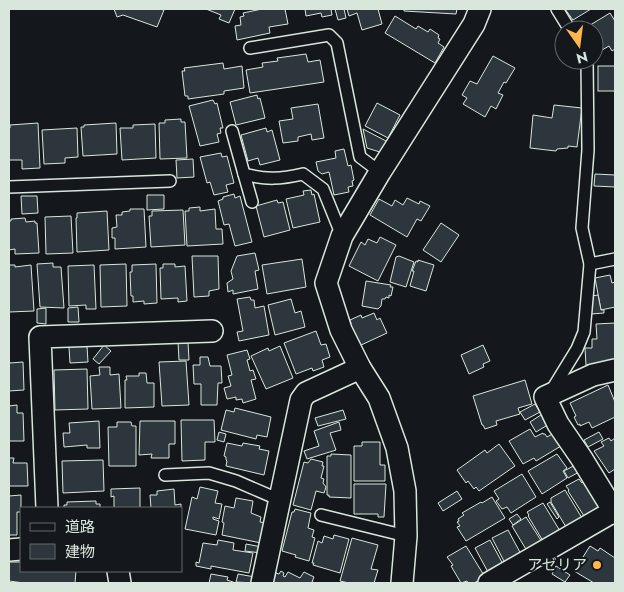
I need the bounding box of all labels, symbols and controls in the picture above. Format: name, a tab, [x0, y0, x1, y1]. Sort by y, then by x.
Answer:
north arrow	[554, 20, 604, 70]
text: N	[574, 47, 590, 69]
legend	[20, 507, 182, 572]
text: 道路	[65, 516, 95, 538]
text: 建物	[65, 541, 95, 563]
place label: アゼリア	[527, 554, 587, 576]
marker: アゼリア	[591, 559, 603, 571]

